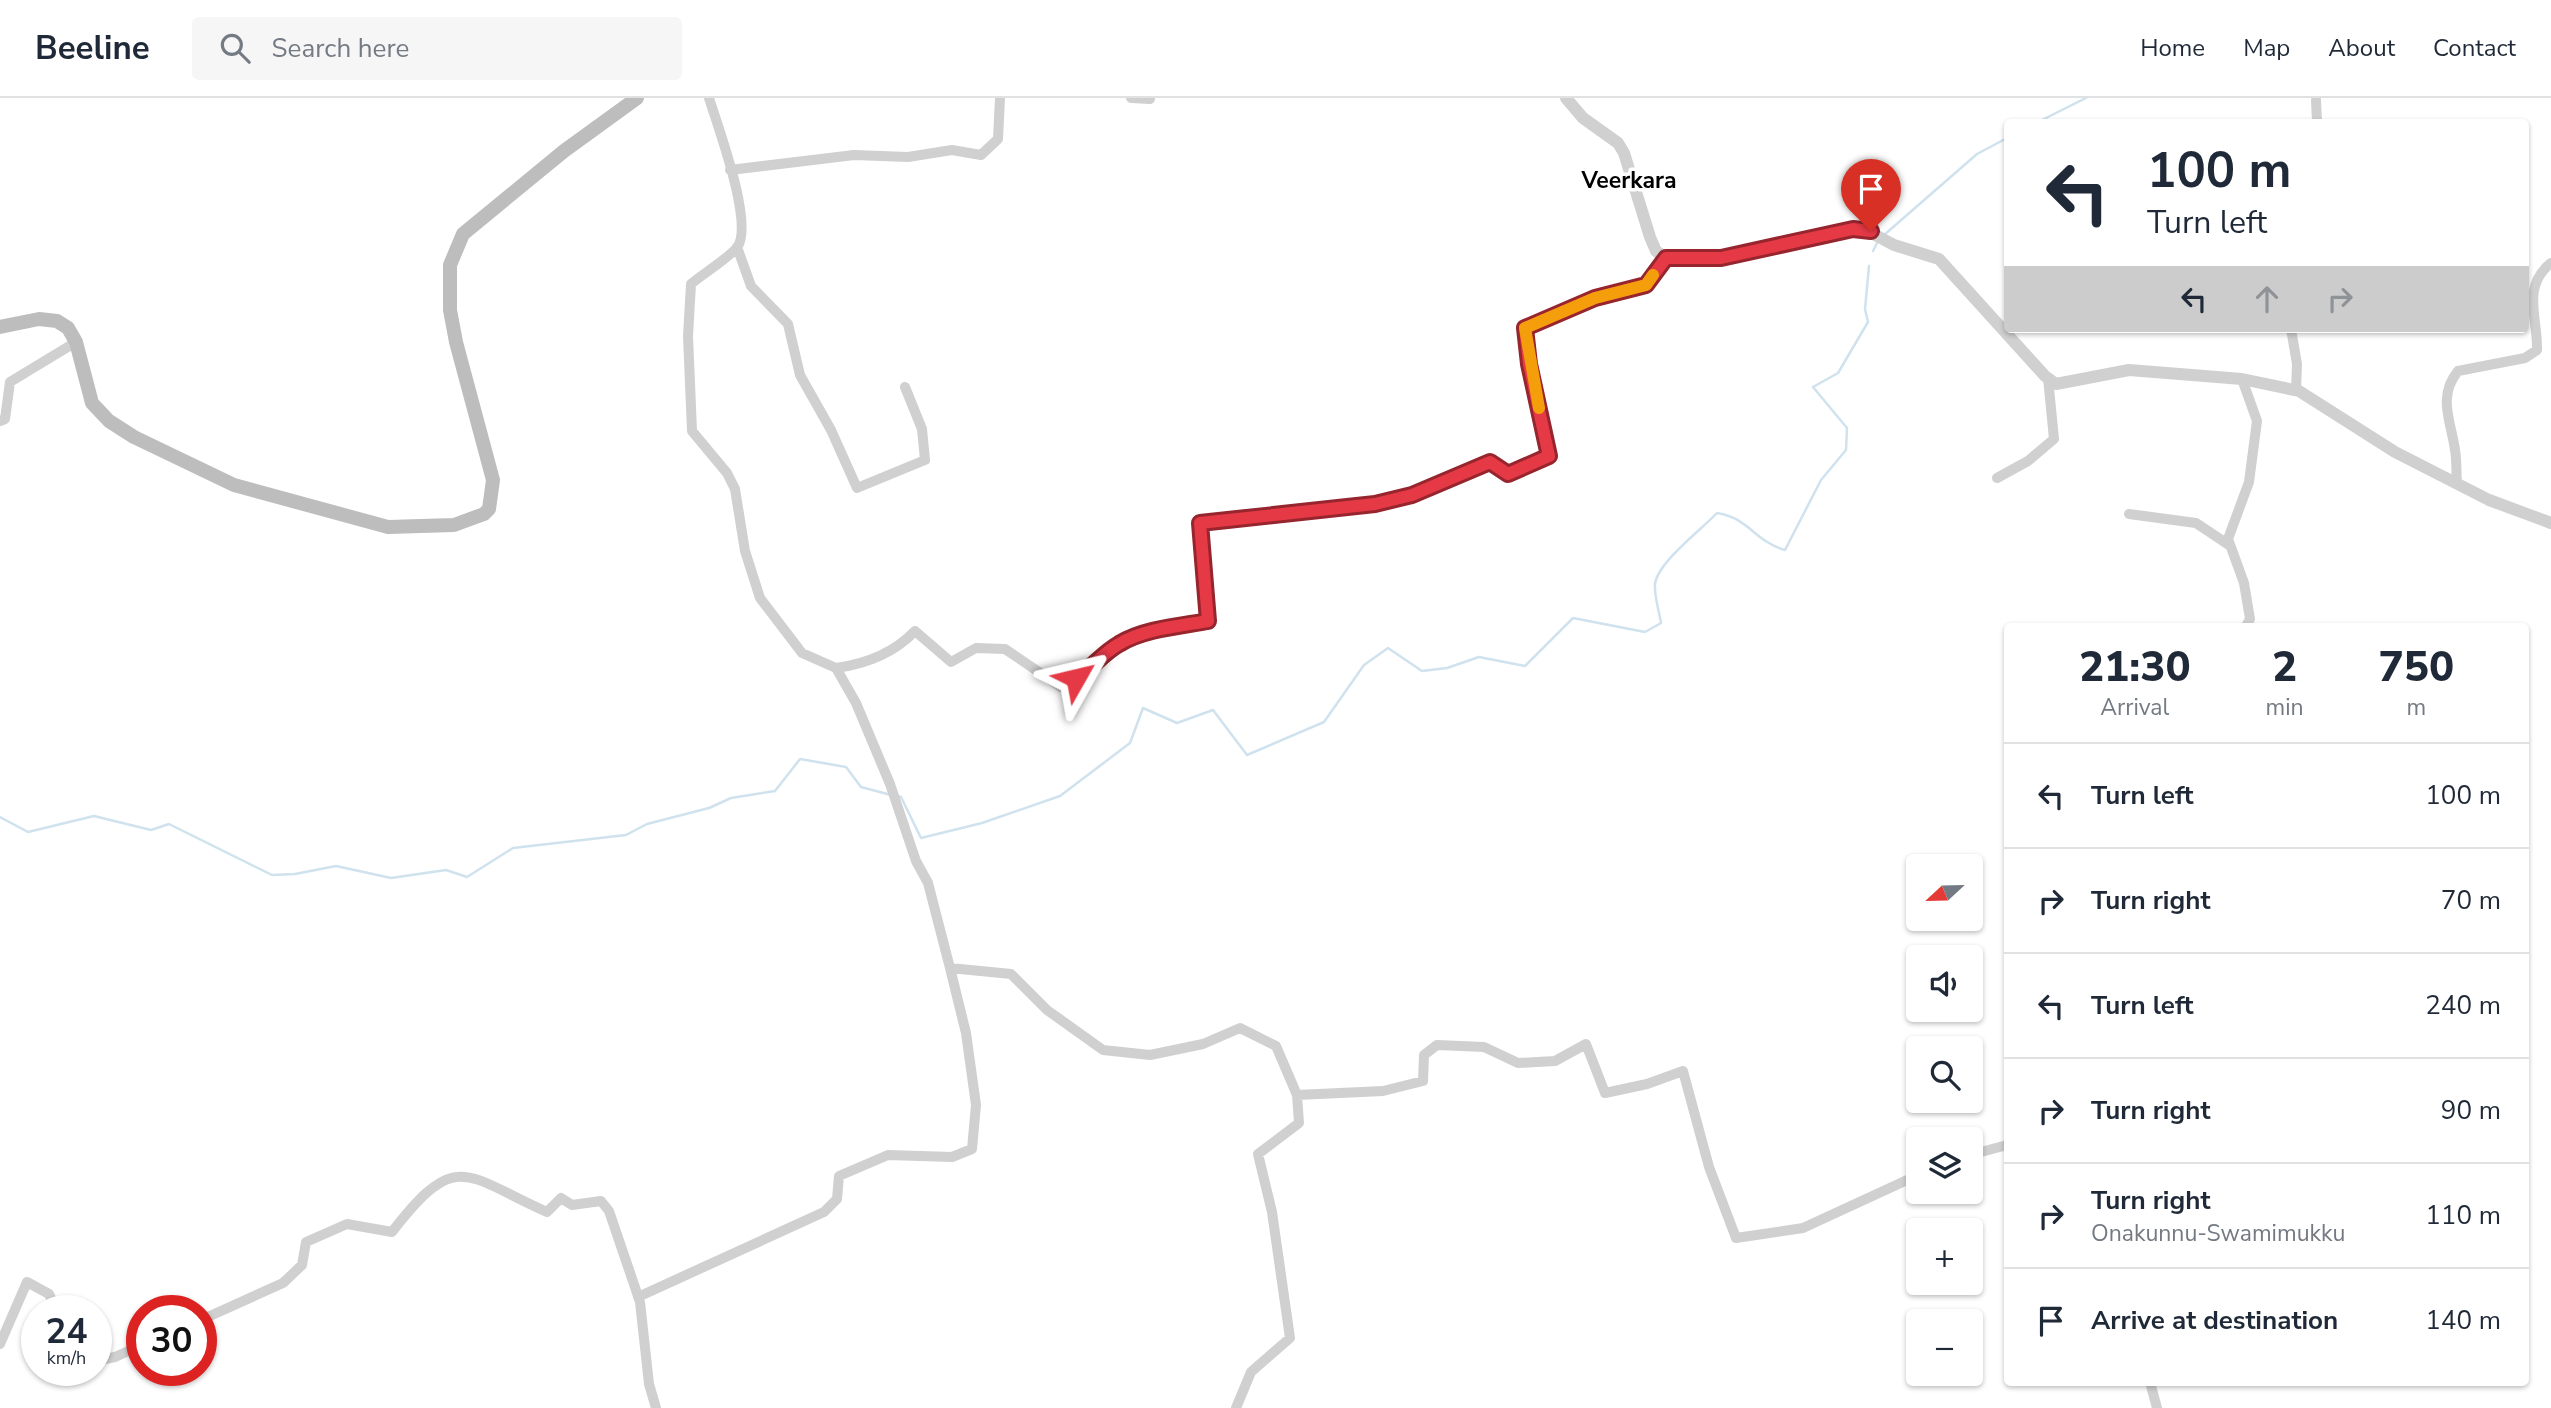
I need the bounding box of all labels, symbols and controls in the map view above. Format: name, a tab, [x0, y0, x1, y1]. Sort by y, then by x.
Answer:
search box	[192, 17, 682, 80]
text: Beeline	[35, 26, 150, 71]
icon: search	[216, 29, 254, 67]
text: Search here	[272, 31, 409, 66]
text: Home	[2140, 32, 2205, 64]
text: Map	[2243, 32, 2290, 64]
text: About	[2328, 32, 2395, 64]
text: Contact	[2433, 32, 2516, 64]
text: 100 m	[2147, 137, 2291, 204]
icon: left	[2032, 147, 2123, 238]
pin	[1841, 159, 1901, 231]
district label: Veerkara	[1580, 165, 1677, 196]
icon: arrive	[1852, 170, 1890, 208]
text: Turn left	[2147, 201, 2267, 244]
icon: left	[2175, 280, 2213, 318]
icon: ahead	[2248, 280, 2286, 318]
icon: right	[2321, 280, 2359, 318]
text: 21:30	[2079, 639, 2191, 696]
text: 2	[2272, 639, 2297, 696]
text: 750	[2379, 639, 2454, 696]
position arrow	[1039, 641, 1113, 715]
text: Arrival	[2100, 692, 2169, 723]
text: min	[2266, 692, 2304, 723]
text: m	[2406, 692, 2426, 723]
icon: left	[2032, 777, 2070, 815]
text: Turn left	[2091, 778, 2194, 813]
text: 100 m	[2425, 778, 2501, 813]
north arrow	[1906, 854, 1983, 931]
map controls	[1906, 854, 1983, 1386]
icon: right	[2032, 882, 2070, 920]
text: Turn right	[2091, 883, 2210, 918]
text: 70 m	[2441, 883, 2501, 918]
button: sound	[1906, 945, 1983, 1022]
icon: left	[2032, 987, 2070, 1025]
text: Turn left	[2091, 988, 2194, 1023]
text: 240 m	[2425, 988, 2501, 1023]
button: search	[1906, 1036, 1983, 1113]
icon: right	[2032, 1092, 2070, 1130]
text: Turn right	[2091, 1093, 2210, 1128]
text: 90 m	[2441, 1093, 2501, 1128]
button: layers	[1906, 1127, 1983, 1204]
text: Turn right	[2091, 1183, 2210, 1218]
icon: right	[2032, 1197, 2070, 1235]
text: 110 m	[2425, 1198, 2501, 1233]
button: +	[1906, 1218, 1983, 1295]
text: Onakunnu-Swamimukku	[2091, 1218, 2345, 1249]
speed limit sign: 30	[126, 1295, 217, 1386]
icon: arrive	[2032, 1302, 2070, 1340]
text: Arrive at destination	[2091, 1303, 2338, 1338]
text: 140 m	[2425, 1303, 2501, 1338]
text: 24	[45, 1308, 88, 1355]
button: −	[1906, 1309, 1983, 1386]
text: km/h	[47, 1346, 86, 1370]

